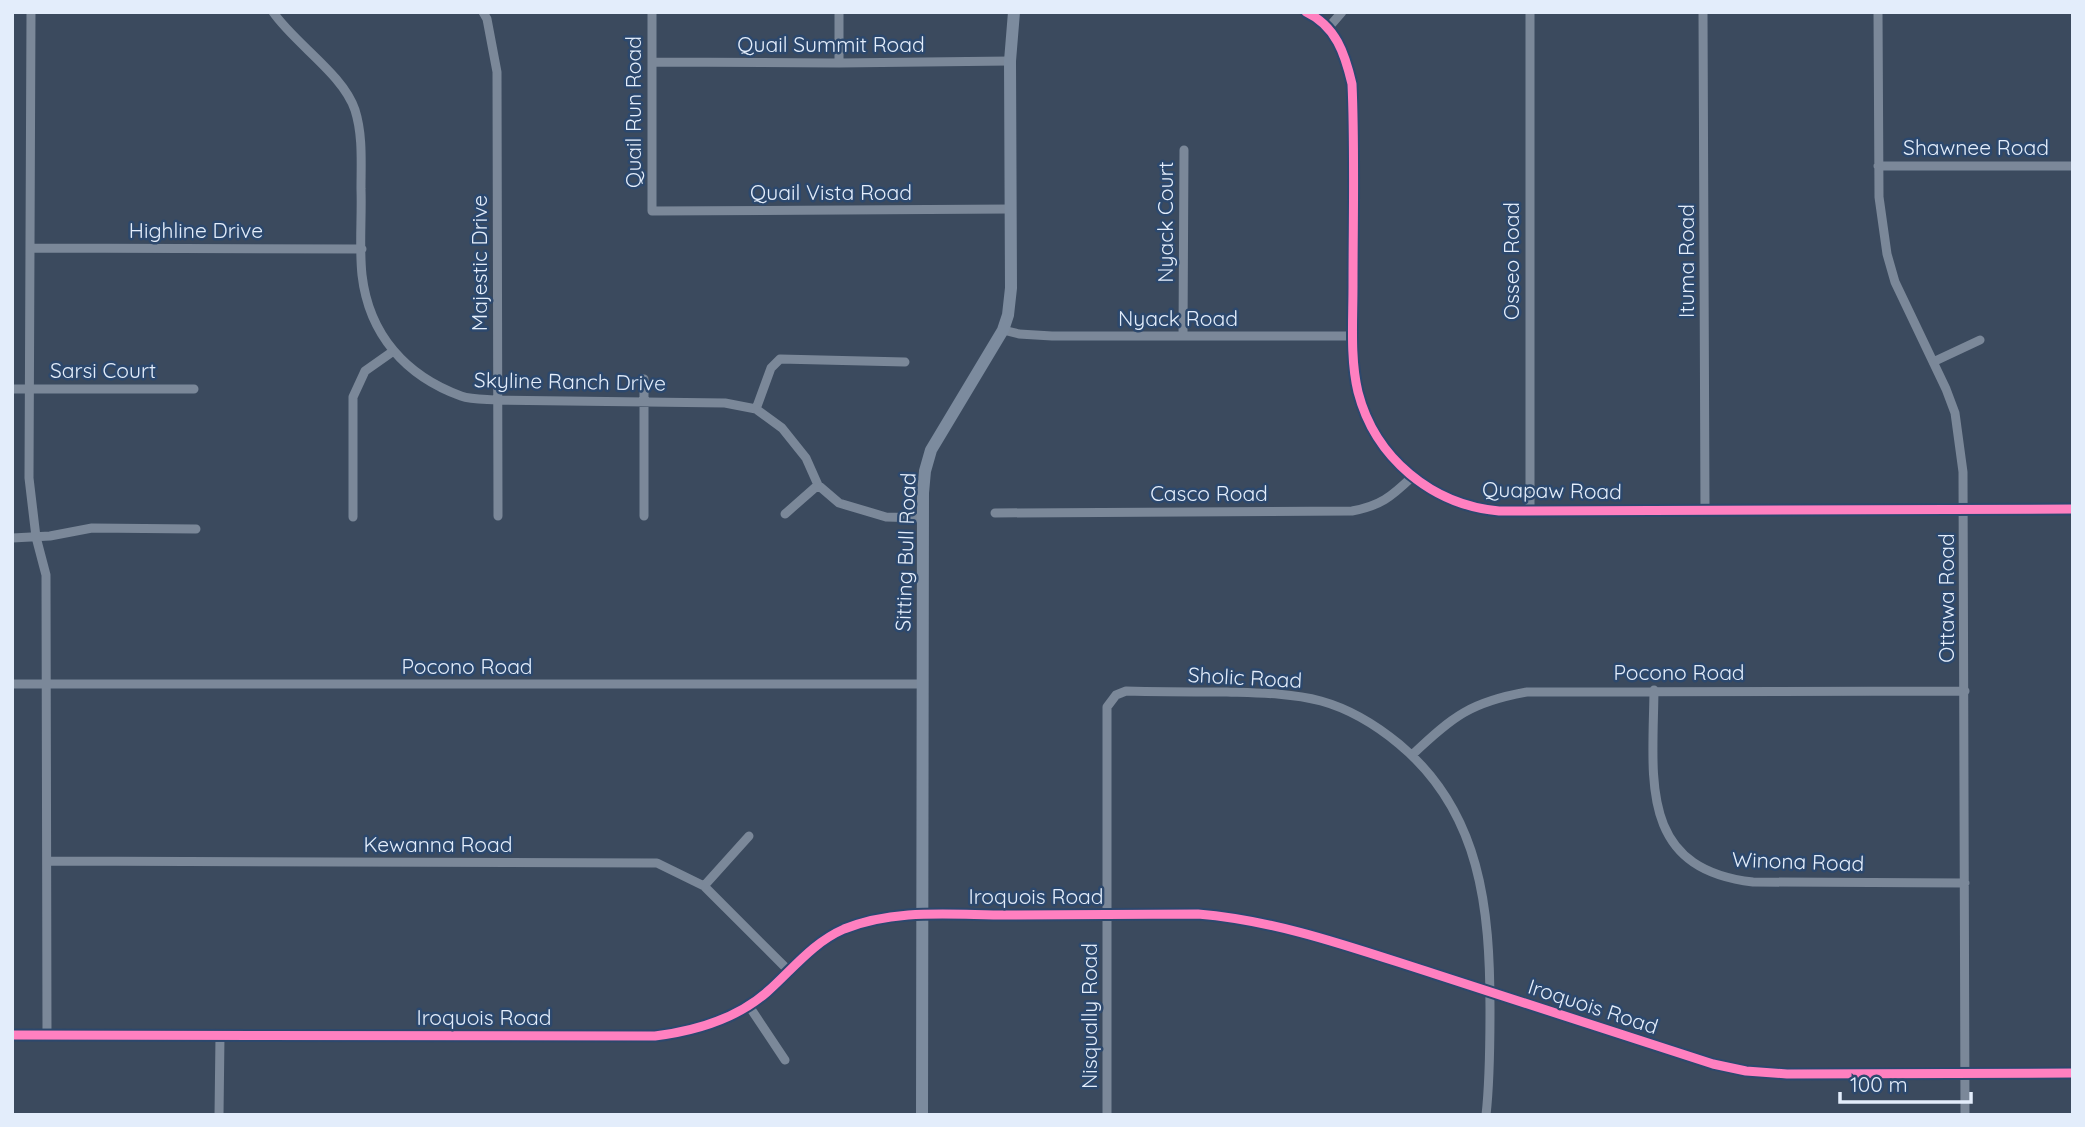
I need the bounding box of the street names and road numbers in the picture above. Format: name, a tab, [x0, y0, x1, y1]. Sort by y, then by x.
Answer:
street label: Quail Summit Road	[737, 31, 925, 57]
street label: Quail Run Road	[620, 36, 646, 188]
street label: Shawnee Road	[1903, 134, 2049, 160]
street label: Nyack Court	[1152, 161, 1178, 283]
street label: Quail Vista Road	[750, 179, 912, 205]
street label: Majestic Drive	[466, 195, 492, 331]
street label: Osseo Road	[1498, 202, 1524, 320]
street label: Ituma Road	[1673, 204, 1699, 318]
street label: Highline Drive	[129, 217, 263, 243]
street label: Nyack Road	[1118, 305, 1238, 331]
street label: Sarsi Court	[50, 357, 156, 383]
street label: Skyline Ranch Drive	[474, 366, 666, 396]
street label: Sitting Bull Road	[889, 472, 921, 632]
street label: Quapaw Road	[1482, 476, 1622, 504]
street label: Casco Road	[1150, 480, 1268, 506]
street label: Ottawa Road	[1933, 533, 1959, 663]
street label: Pocono Road	[401, 653, 533, 679]
street label: Pocono Road	[1613, 659, 1745, 685]
street label: Sholic Road	[1187, 661, 1303, 693]
street label: Kewanna Road	[363, 831, 513, 857]
street label: Winona Road	[1731, 846, 1865, 876]
street label: Iroquois Road	[968, 883, 1104, 909]
street label: Nisqually Road	[1076, 943, 1102, 1089]
street label: Iroquois Road	[1525, 973, 1662, 1039]
street label: Iroquois Road	[416, 1004, 552, 1030]

